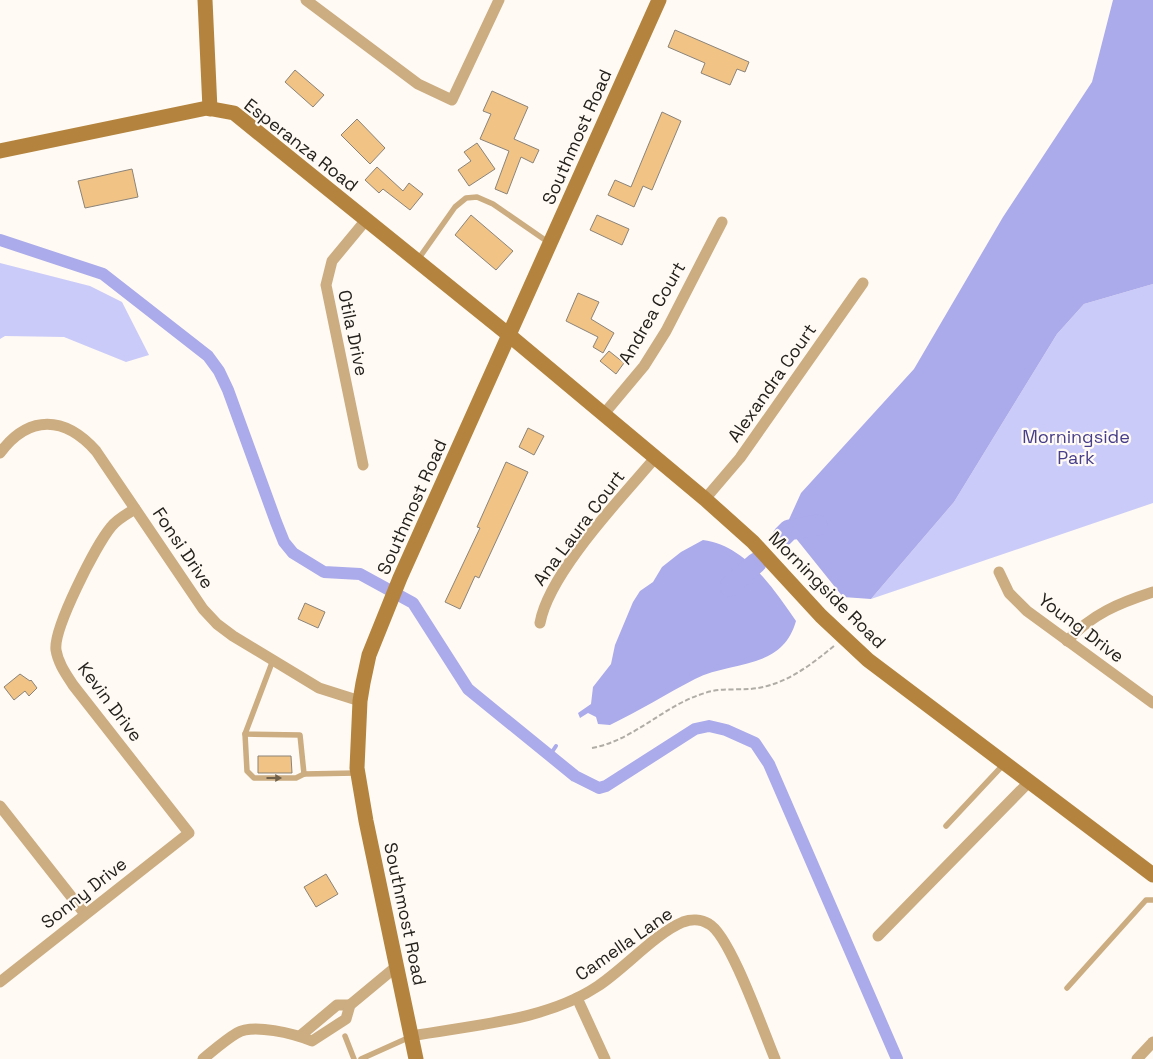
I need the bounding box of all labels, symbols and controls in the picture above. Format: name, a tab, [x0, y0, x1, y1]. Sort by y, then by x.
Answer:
street label: Southmost Road	[536, 66, 617, 208]
street label: Esperanza Road	[240, 93, 363, 196]
street label: Andrea Court	[613, 257, 690, 368]
street label: Otila Drive	[333, 288, 374, 378]
street label: Alexandra Court	[722, 319, 821, 446]
park label: Morningside Park	[1022, 425, 1130, 469]
street label: Southmost Road	[371, 436, 452, 578]
street label: Ana Laura Court	[528, 465, 629, 590]
street label: Fonsi Drive	[148, 503, 219, 593]
street label: Morningside Road	[764, 526, 891, 653]
street label: Young Drive	[1034, 588, 1129, 667]
street label: Kevin Drive	[73, 657, 148, 746]
one-way arrow	[266, 774, 282, 782]
street label: Southmost Road	[379, 840, 432, 987]
street label: Sonny Drive	[36, 852, 131, 933]
street label: Camella Lane	[571, 902, 677, 986]

